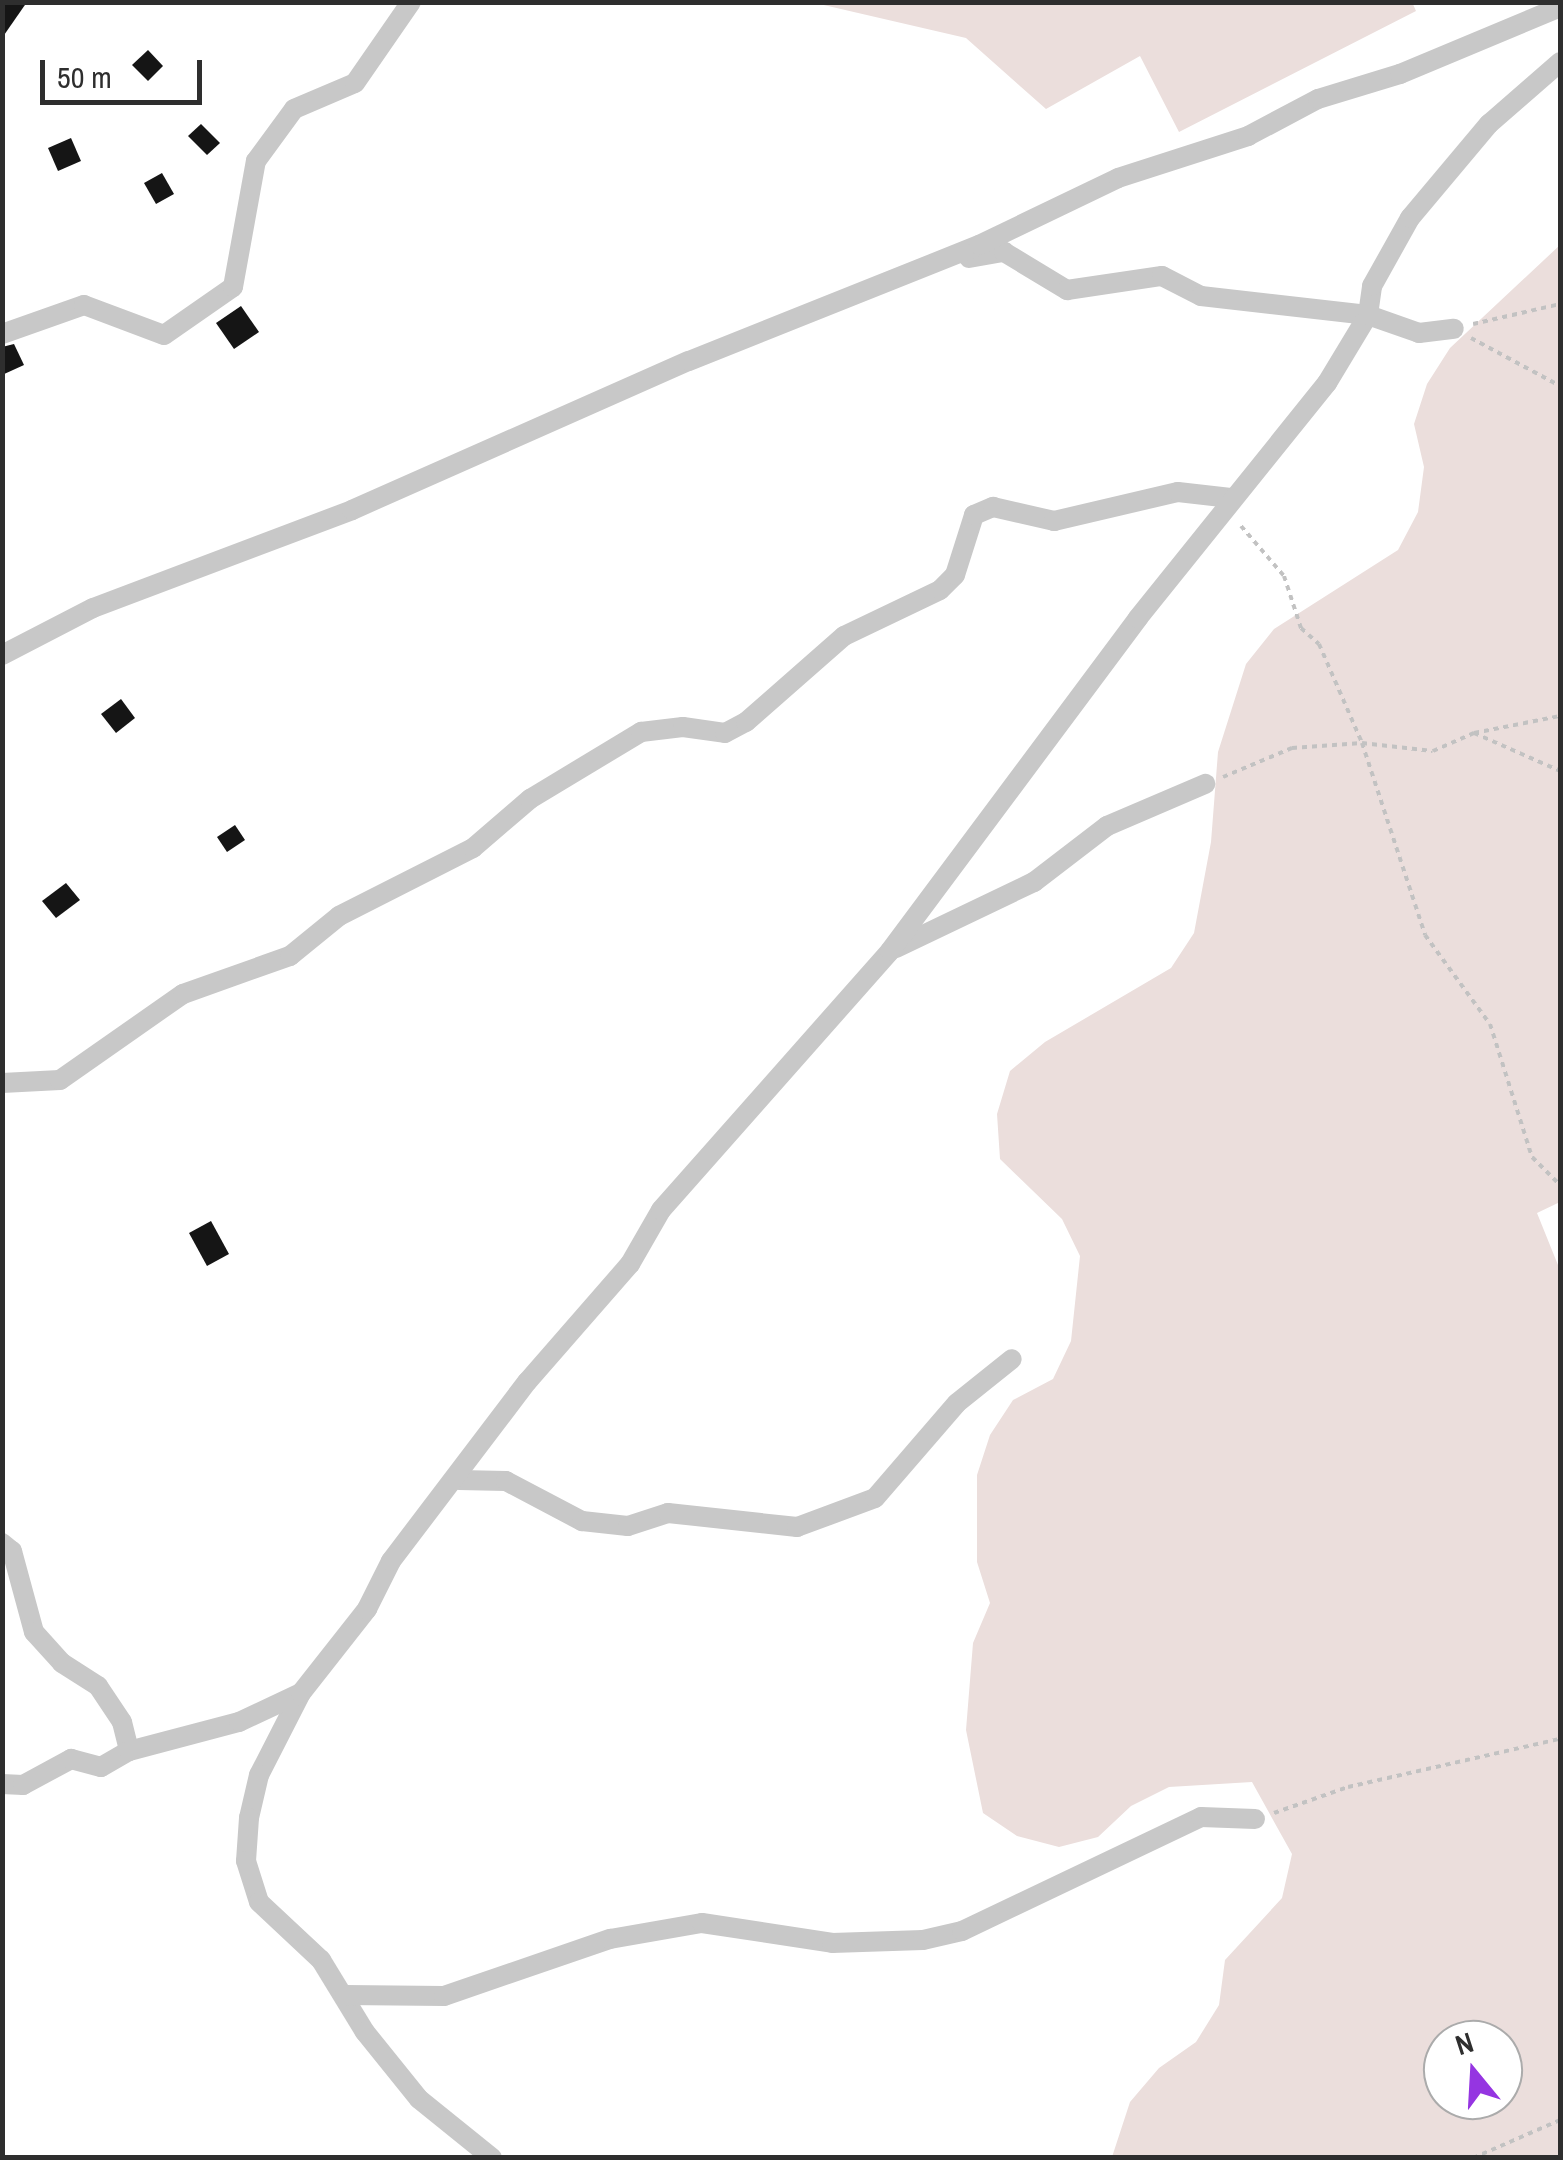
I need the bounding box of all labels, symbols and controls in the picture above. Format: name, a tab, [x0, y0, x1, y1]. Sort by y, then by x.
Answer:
scale bar	[45, 40, 208, 102]
text: 50 m	[57, 57, 112, 97]
north arrow	[1423, 2020, 1523, 2120]
text: N	[1451, 2023, 1478, 2064]

